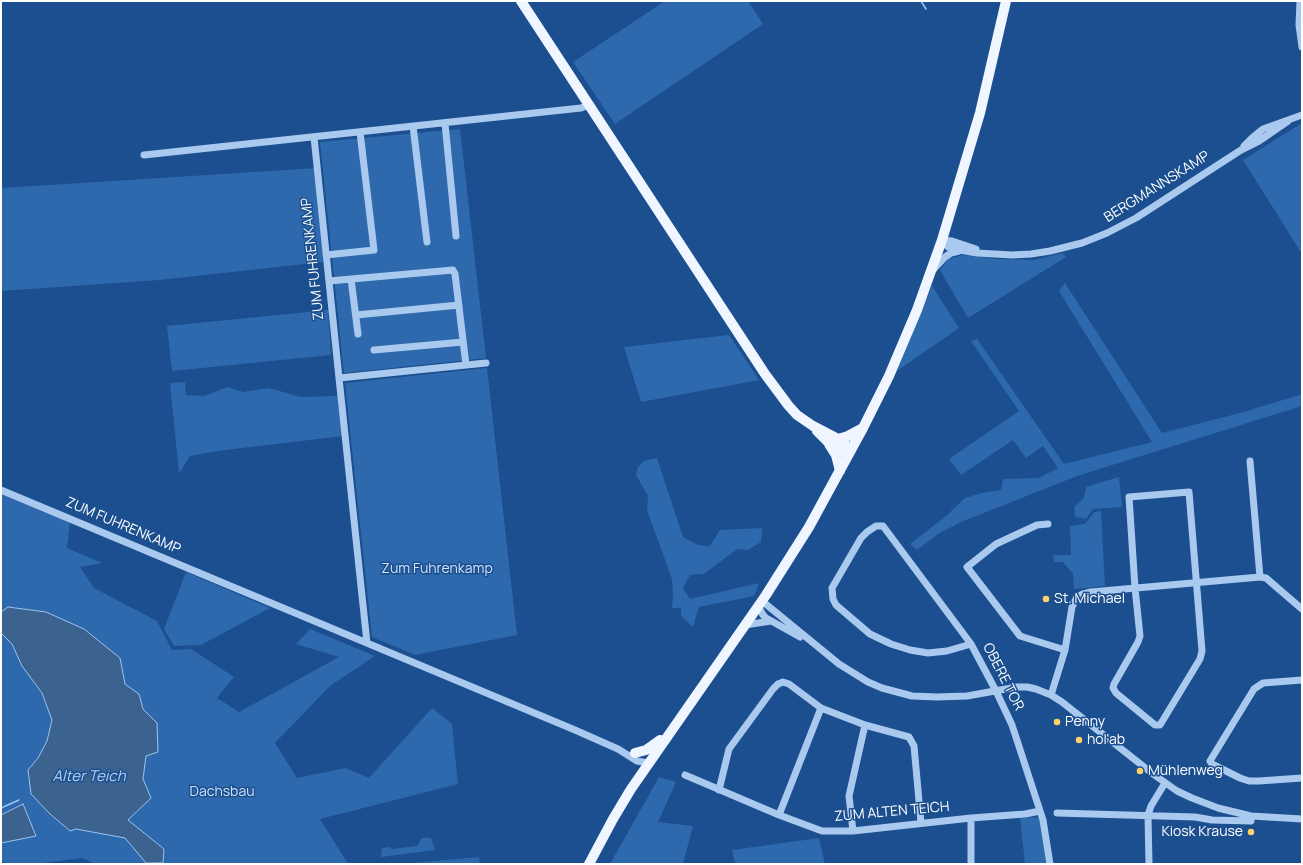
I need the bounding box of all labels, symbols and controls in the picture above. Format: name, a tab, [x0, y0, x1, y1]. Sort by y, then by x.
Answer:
street label: BERGMANNSKAMP	[1101, 148, 1213, 226]
street label: ZUM FUHRENKAMP	[298, 197, 328, 321]
street label: ZUM FUHRENKAMP	[63, 494, 183, 558]
park label: Zum Fuhrenkamp	[381, 561, 493, 577]
place label: St. Michael	[1054, 591, 1125, 607]
marker: St. Michael	[1041, 594, 1051, 604]
street label: OBERE TOR	[979, 640, 1027, 714]
place label: Penny	[1065, 714, 1105, 730]
marker: Penny	[1052, 717, 1062, 727]
place label: hol'ab	[1087, 732, 1125, 748]
marker: hol'ab	[1074, 735, 1084, 745]
place label: Mühlenweg	[1148, 763, 1223, 779]
marker: Mühlenweg	[1135, 766, 1145, 776]
water label: Alter Teich	[52, 768, 126, 786]
park label: Dachsbau	[190, 784, 254, 800]
street label: ZUM ALTEN TEICH	[834, 799, 950, 825]
place label: Kiosk Krause	[1161, 824, 1243, 840]
marker: Kiosk Krause	[1246, 827, 1256, 837]

